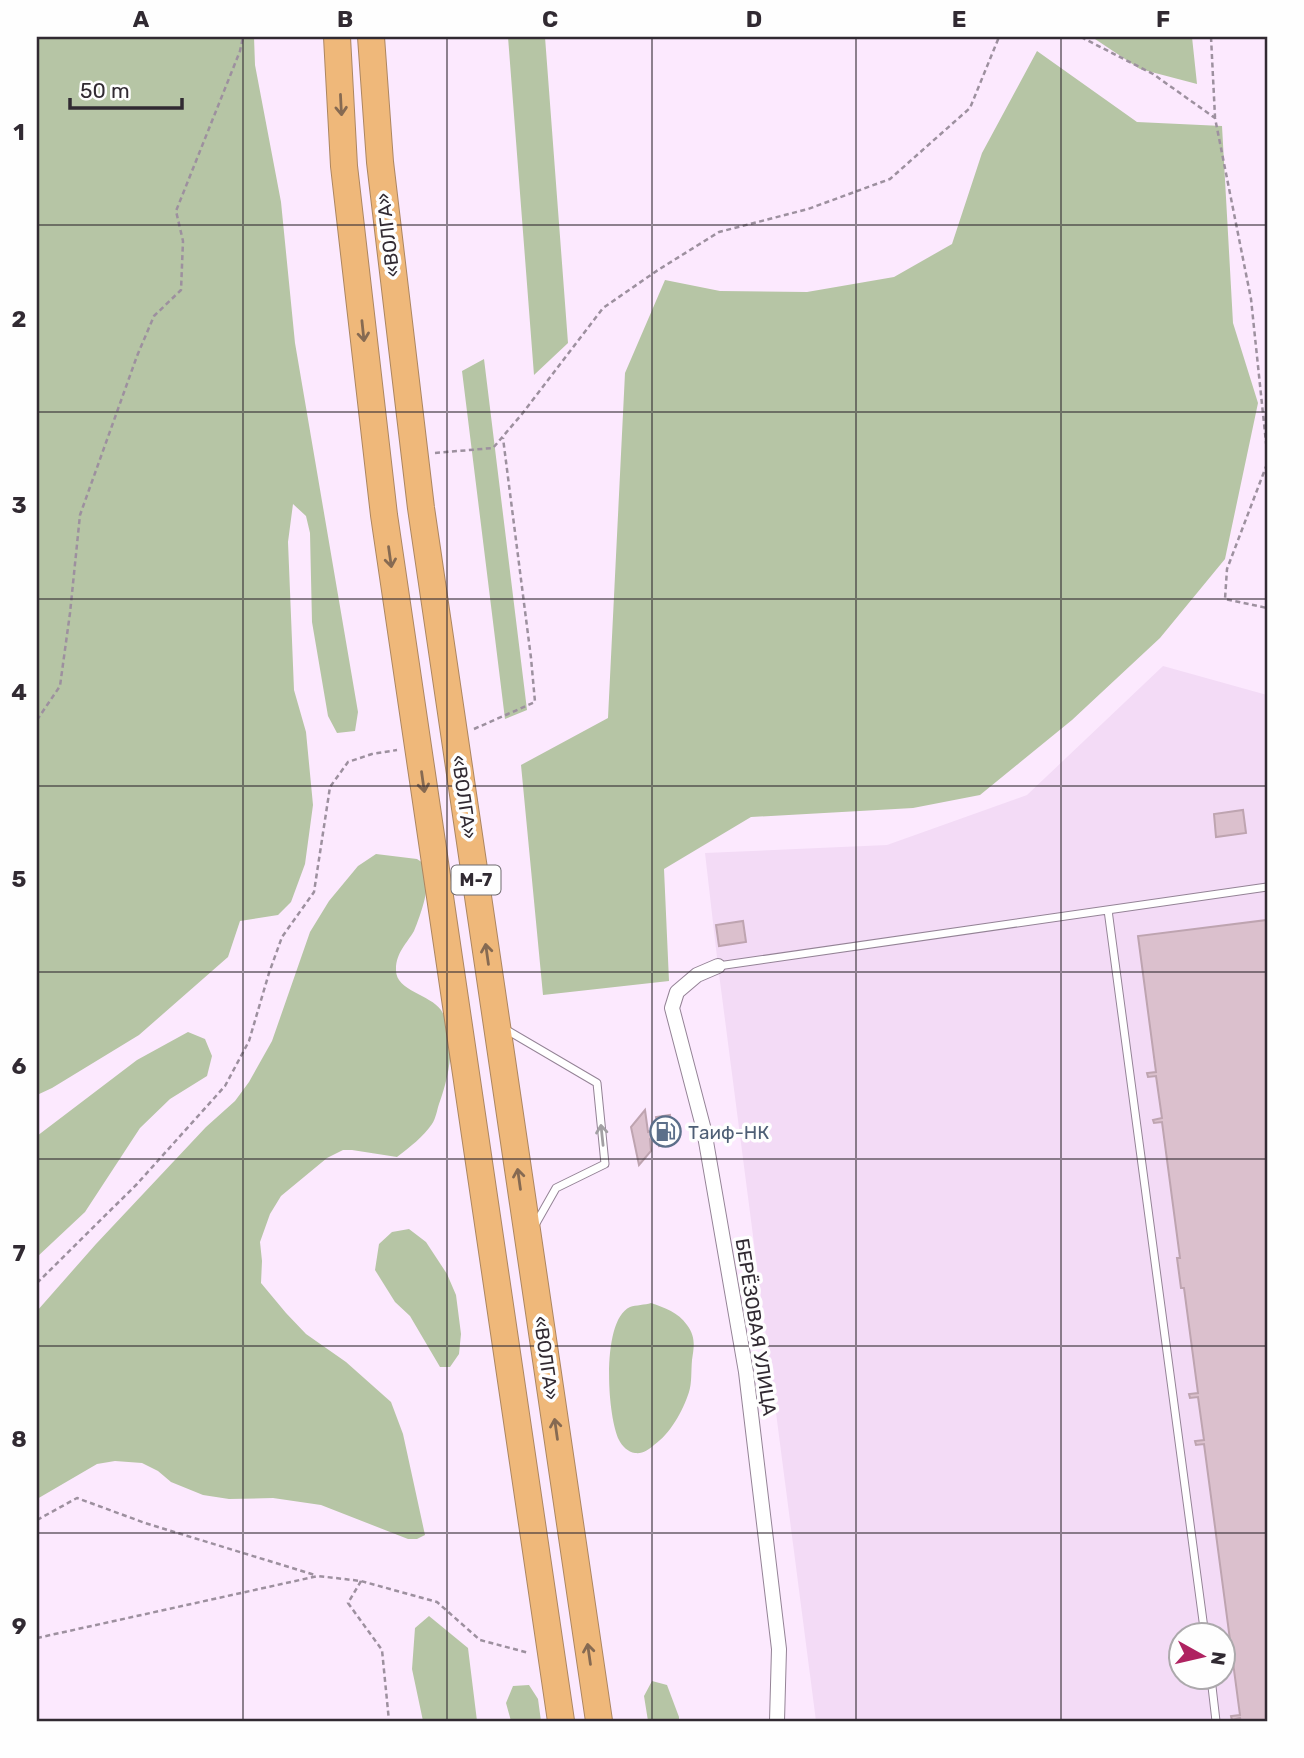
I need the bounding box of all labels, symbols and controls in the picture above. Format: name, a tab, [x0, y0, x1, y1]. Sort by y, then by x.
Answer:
text: A	[133, 5, 150, 33]
text: B	[337, 5, 353, 33]
text: C	[542, 5, 558, 33]
text: D	[746, 5, 762, 33]
text: E	[952, 5, 966, 33]
text: F	[1156, 5, 1170, 33]
scale bar	[70, 66, 182, 110]
text: 50 m	[80, 78, 130, 103]
one-way arrow	[334, 93, 347, 116]
text: 1	[13, 118, 25, 146]
street label: «ВОЛГА»	[371, 192, 405, 278]
text: 2	[12, 305, 26, 333]
one-way arrow	[356, 319, 369, 342]
text: 3	[11, 491, 27, 519]
one-way arrow	[384, 545, 397, 568]
text: 4	[11, 678, 27, 706]
street label: «ВОЛГА»	[447, 754, 481, 840]
one-way arrow	[417, 770, 430, 793]
text: 5	[12, 865, 27, 893]
road number: М-7	[452, 866, 500, 894]
one-way arrow	[480, 943, 493, 966]
text: 6	[12, 1052, 27, 1080]
fuel station icon: Таиф-НК	[648, 1115, 682, 1149]
place label: Таиф-НК	[688, 1121, 769, 1144]
one-way arrow	[595, 1124, 608, 1146]
one-way arrow	[513, 1168, 526, 1191]
street label: БЕРЁЗОВАЯ УЛИЦА	[731, 1237, 781, 1418]
text: 7	[12, 1239, 26, 1267]
street label: «ВОЛГА»	[529, 1315, 563, 1401]
one-way arrow	[549, 1418, 562, 1441]
text: 8	[11, 1425, 27, 1453]
text: 9	[12, 1612, 26, 1640]
north arrow	[1168, 1622, 1238, 1692]
one-way arrow	[582, 1643, 595, 1666]
text: N	[1206, 1650, 1231, 1667]

